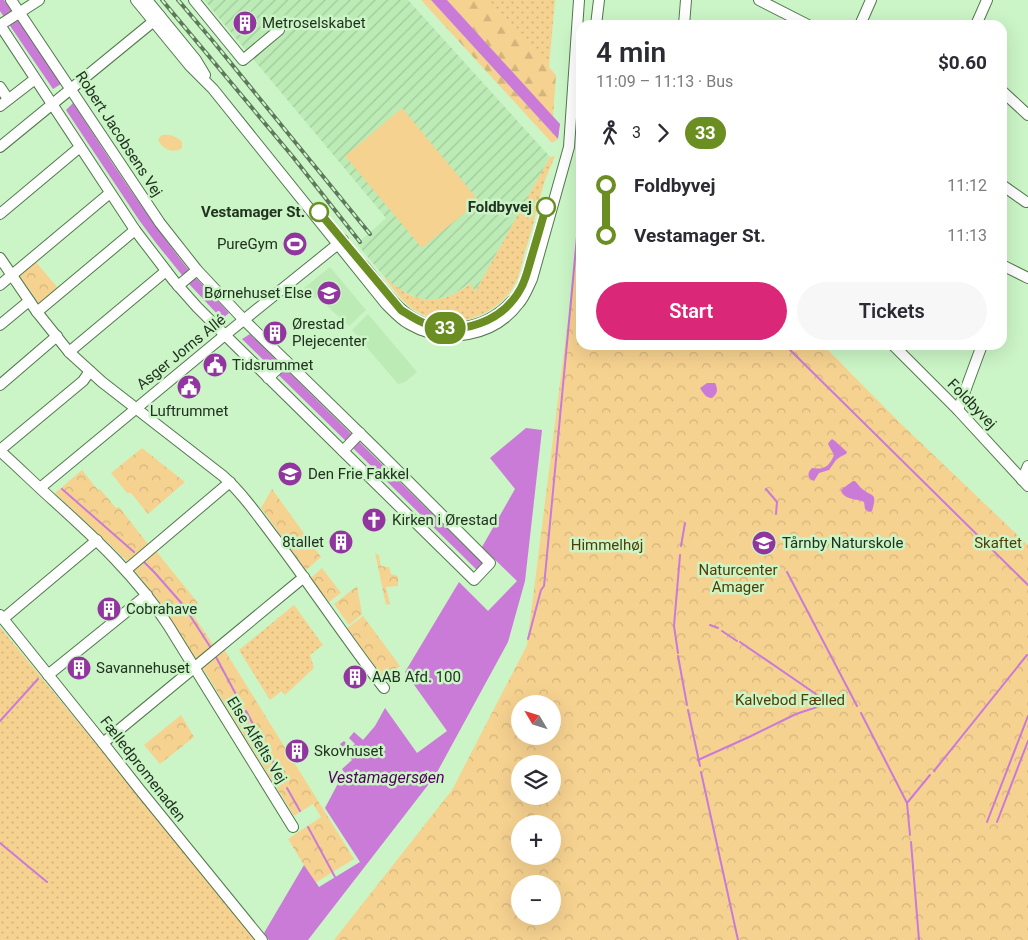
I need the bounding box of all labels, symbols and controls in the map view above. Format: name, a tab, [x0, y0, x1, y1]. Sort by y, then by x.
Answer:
building icon: Metroselskabet	[232, 10, 258, 36]
place label: Metroselskabet	[262, 14, 366, 32]
text: 4 min	[596, 36, 666, 69]
text: $0.60	[938, 51, 987, 74]
street label: Robert Jacobsens Vej	[72, 68, 166, 200]
text: 11:09 – 11:13 · Bus	[596, 72, 733, 91]
icon: walk	[596, 119, 624, 147]
icon: forward	[649, 119, 677, 147]
text: 33	[695, 122, 716, 143]
text: 3	[632, 123, 641, 142]
text: Foldbyvej	[634, 174, 716, 197]
text: 11:12	[947, 176, 987, 195]
marker: Foldbyvej	[536, 197, 556, 217]
place label: Foldbyvej	[468, 198, 532, 216]
marker: Vestamager St.	[309, 202, 329, 222]
place label: Vestamager St.	[201, 203, 305, 221]
text: Vestamager St.	[634, 224, 766, 247]
text: 11:13	[947, 226, 987, 245]
sports icon: PureGym	[282, 231, 308, 257]
place label: PureGym	[217, 235, 278, 253]
school or university icon: Børnehuset Else	[316, 280, 342, 306]
button: Start	[596, 282, 787, 340]
button: Tickets	[797, 282, 987, 340]
place label: Børnehuset Else	[204, 284, 312, 302]
street label: Asger Jorns Allé	[133, 311, 229, 393]
line badge: 33	[422, 312, 468, 344]
place label: Ørestad Plejecenter	[292, 315, 367, 350]
text: 33	[435, 317, 455, 338]
building icon: Ørestad Plejecenter	[262, 320, 288, 346]
public building icon: Tidsrummet	[202, 352, 228, 378]
place label: Tidsrummet	[232, 356, 313, 374]
public building icon: Luftrummet	[176, 374, 202, 400]
street label: Foldbyvej	[944, 375, 1000, 433]
place label: Luftrummet	[150, 402, 228, 420]
school or university icon: Den Frie Fakkel	[277, 461, 303, 487]
place label: Den Frie Fakkel	[308, 465, 409, 483]
church icon: Kirken i Ørestad	[361, 507, 387, 533]
place label: Kirken i Ørestad	[392, 511, 497, 529]
building icon: 8tallet	[328, 529, 354, 555]
school or university icon: Tårnby Naturskole	[751, 530, 777, 556]
place label: 8tallet	[282, 533, 324, 551]
place label: Tårnby Naturskole	[782, 534, 903, 552]
park label: Skaftet	[974, 534, 1022, 552]
park label: Himmelhøj	[571, 536, 643, 554]
park label: Naturcenter Amager	[698, 561, 778, 596]
building icon: Cobrahave	[96, 596, 122, 622]
place label: Cobrahave	[126, 600, 197, 618]
building icon: Savannehuset	[66, 655, 92, 681]
place label: Savannehuset	[96, 659, 190, 677]
building icon: AAB Afd. 100	[342, 664, 368, 690]
place label: AAB Afd. 100	[372, 668, 461, 686]
park label: Kalvebod Fælled	[735, 691, 845, 709]
street label: Else Alfelts Vej	[223, 693, 291, 787]
north arrow	[511, 695, 561, 745]
map controls	[511, 695, 561, 925]
street label: Fælledpromenaden	[96, 713, 190, 825]
building icon: Skovhuset	[284, 738, 310, 764]
place label: Skovhuset	[314, 742, 383, 760]
button: layers	[511, 755, 561, 805]
water label: Vestamagersøen	[327, 768, 445, 787]
button: +	[511, 815, 561, 865]
button: −	[511, 875, 561, 925]

